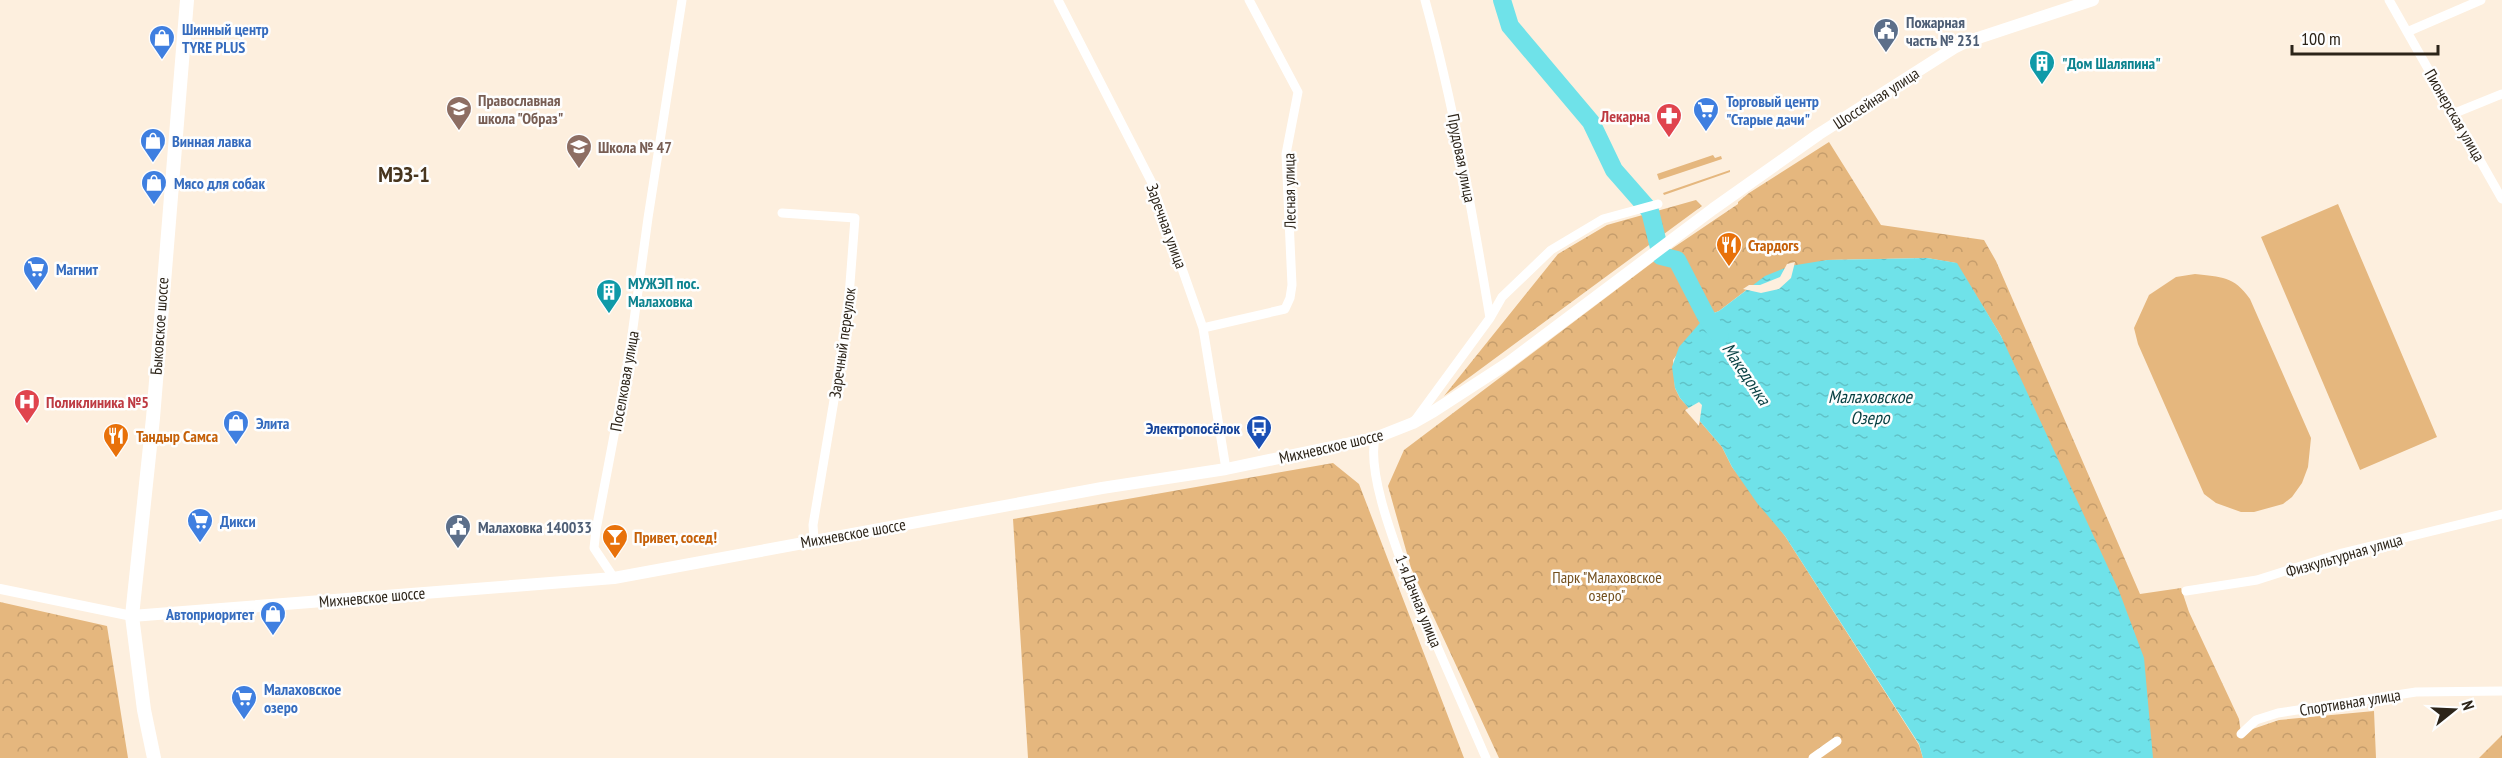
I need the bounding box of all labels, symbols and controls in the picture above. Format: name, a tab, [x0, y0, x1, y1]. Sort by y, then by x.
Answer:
place label: Пожарная часть № 231	[1906, 12, 1980, 50]
public building icon: Пожарная часть № 231	[1871, 16, 1901, 54]
scale bar	[2292, 18, 2438, 56]
place label: Шинный центр TYRE PLUS	[182, 19, 269, 57]
shop icon: Шинный центр TYRE PLUS	[147, 23, 177, 61]
text: 100 m	[2301, 27, 2341, 50]
building icon: "Дом Шаляпина"	[2027, 48, 2057, 86]
place label: "Дом Шаляпина"	[2062, 53, 2161, 73]
street label: Шоссейная улица	[1829, 63, 1923, 133]
street label: Пионерская улица	[2420, 65, 2490, 165]
place label: Православная школа "Образ"	[478, 90, 563, 128]
place label: Торговый центр "Старые дачи"	[1726, 91, 1819, 129]
school or university icon: Православная школа "Образ"	[444, 94, 474, 132]
supermarket icon: Торговый центр "Старые дачи"	[1691, 95, 1721, 133]
pharmacy icon: Лекарна	[1654, 101, 1684, 139]
place label: Лекарна	[1600, 106, 1650, 126]
street label: Прудовая улица	[1444, 112, 1480, 204]
shop icon: Винная лавка	[138, 126, 168, 164]
place label: Винная лавка	[172, 131, 252, 151]
school or university icon: Школа № 47	[564, 132, 594, 170]
place label: Школа № 47	[598, 137, 672, 157]
street label: Лесная улица	[1278, 153, 1300, 230]
district label: МЭЗ-1	[378, 160, 430, 188]
shop icon: Мясо для собак	[139, 168, 169, 206]
place label: Мясо для собак	[174, 173, 265, 193]
street label: Заречная улица	[1142, 181, 1192, 271]
restaurant icon: Стардогs	[1714, 230, 1744, 268]
place label: Стардогs	[1748, 235, 1799, 255]
supermarket icon: Магнит	[21, 254, 51, 292]
place label: Магнит	[56, 259, 98, 279]
place label: МУЖЭП пос. Малаховка	[628, 273, 700, 311]
street label: Быковское шоссе	[146, 277, 172, 375]
building icon: МУЖЭП пос. Малаховка	[594, 277, 624, 315]
street label: Заречный переулок	[824, 286, 860, 400]
street label: Поселковая улица	[605, 329, 643, 433]
water label: Македонка	[1717, 338, 1776, 410]
water label: Малаховское Озеро	[1828, 385, 1913, 429]
hospital icon: Поликлиника №5	[12, 387, 42, 425]
place label: Поликлиника №5	[46, 392, 149, 412]
shop icon: Элита	[221, 408, 251, 446]
place label: Элита	[256, 413, 290, 433]
bus stop icon: Электропосёлок	[1244, 413, 1274, 451]
place label: Электропосёлок	[1146, 418, 1240, 438]
restaurant icon: Тандыр Самса	[101, 421, 131, 459]
street label: Михневское шоссе	[1277, 424, 1385, 468]
place label: Тандыр Самса	[136, 426, 218, 446]
supermarket icon: Дикси	[185, 506, 215, 544]
place label: Дикси	[220, 511, 256, 531]
public building icon: Малаховка 140033	[443, 512, 473, 550]
street label: Михневское шоссе	[799, 514, 907, 552]
place label: Малаховка 140033	[478, 517, 592, 537]
bar icon: Привет, сосед!	[600, 522, 630, 560]
place label: Привет, сосед!	[634, 527, 717, 547]
street label: Физкультурная улица	[2283, 529, 2405, 581]
street label: 1-я Дачная улица	[1391, 552, 1447, 650]
park label: Парк "Малаховское озеро"	[1552, 567, 1662, 605]
street label: Михневское шоссе	[318, 582, 426, 612]
shop icon: Автоприоритет	[258, 599, 288, 637]
place label: Автоприоритет	[165, 604, 254, 624]
place label: Малаховское озеро	[264, 679, 342, 717]
north arrow	[2424, 680, 2484, 740]
supermarket icon: Малаховское озеро	[229, 683, 259, 721]
street label: Спортивная улица	[2298, 684, 2402, 720]
text: N	[2457, 698, 2479, 713]

